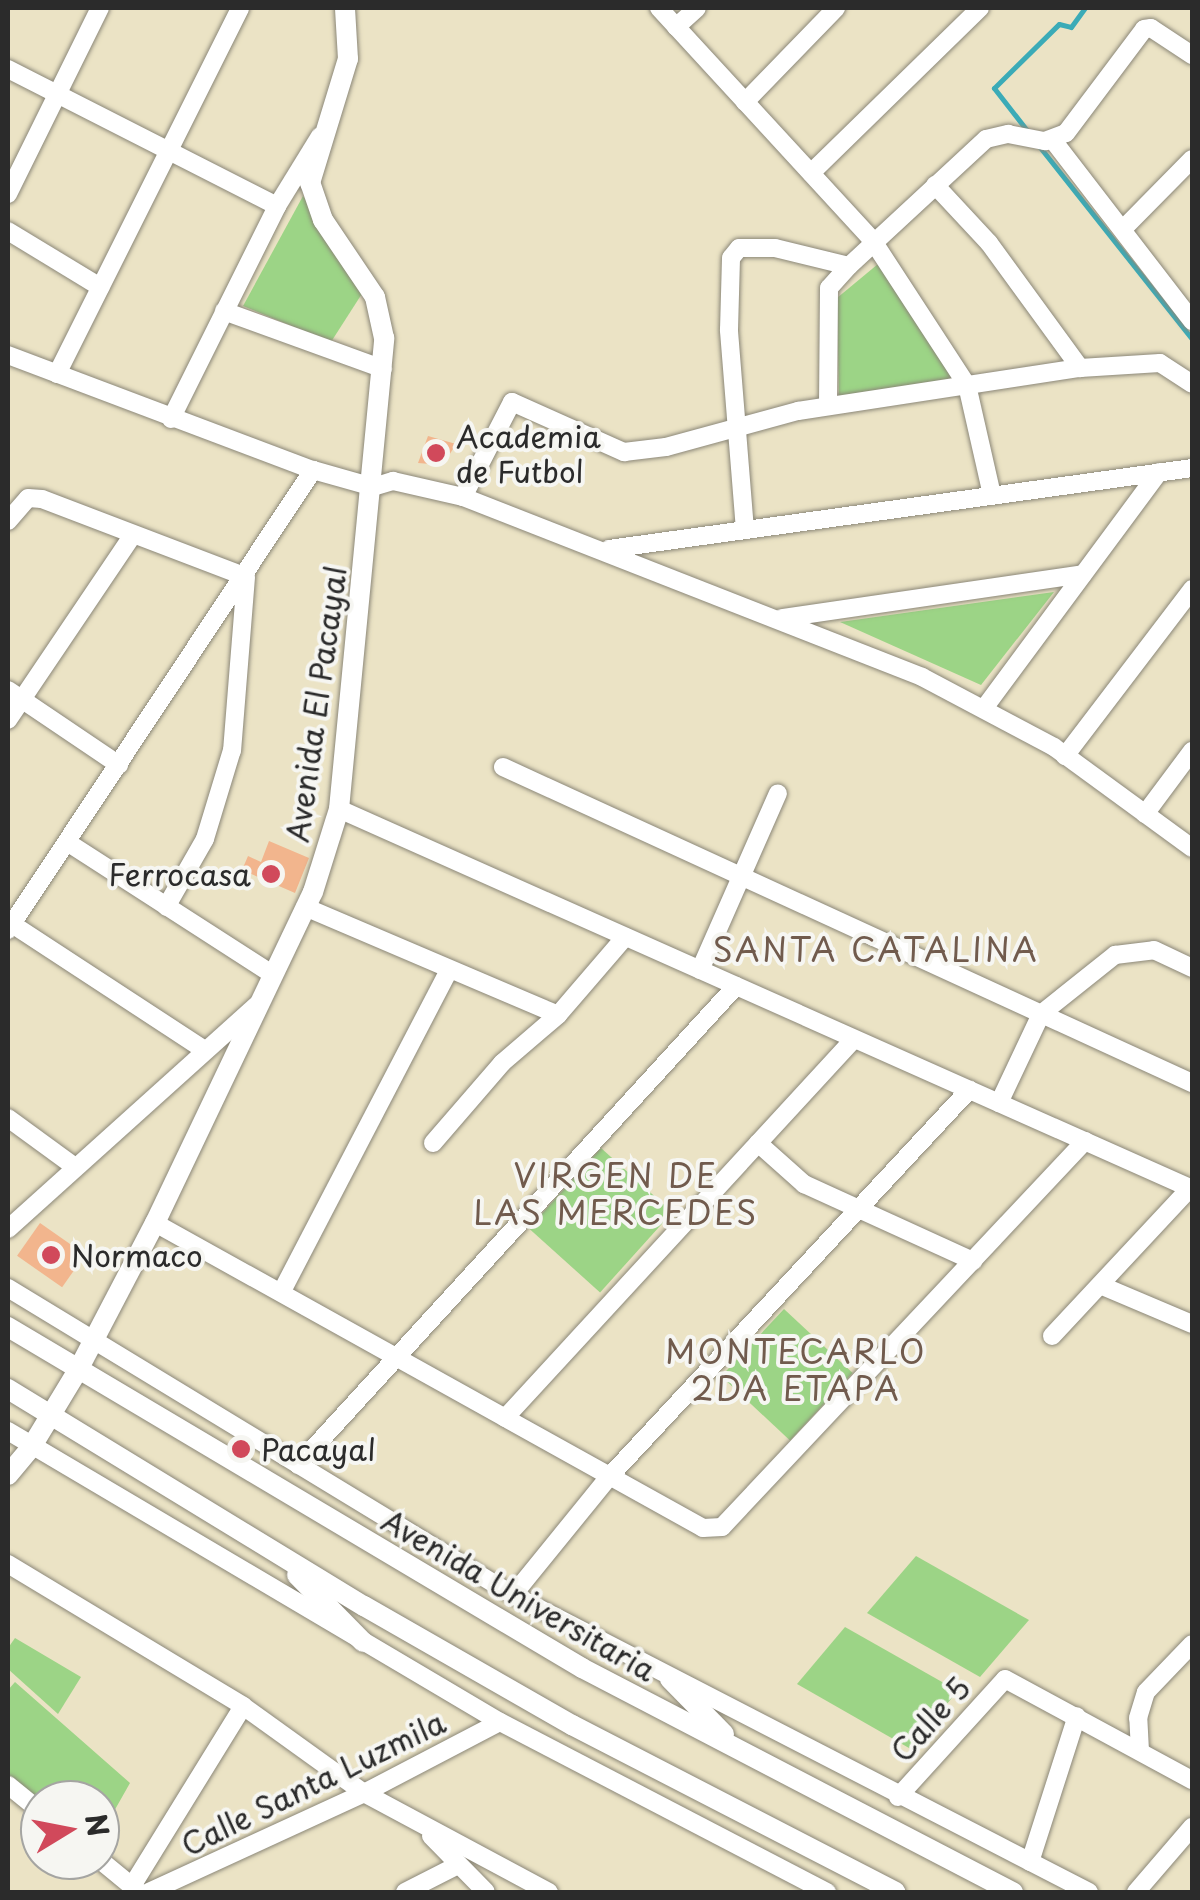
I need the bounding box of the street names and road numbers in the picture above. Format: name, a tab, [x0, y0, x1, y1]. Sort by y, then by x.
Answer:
street label: Avenida El Pacayal	[279, 565, 353, 843]
street label: Avenida Universitaria	[376, 1502, 662, 1688]
street label: Calle 5	[882, 1669, 978, 1769]
street label: Calle Santa Luzmila	[174, 1703, 452, 1863]

